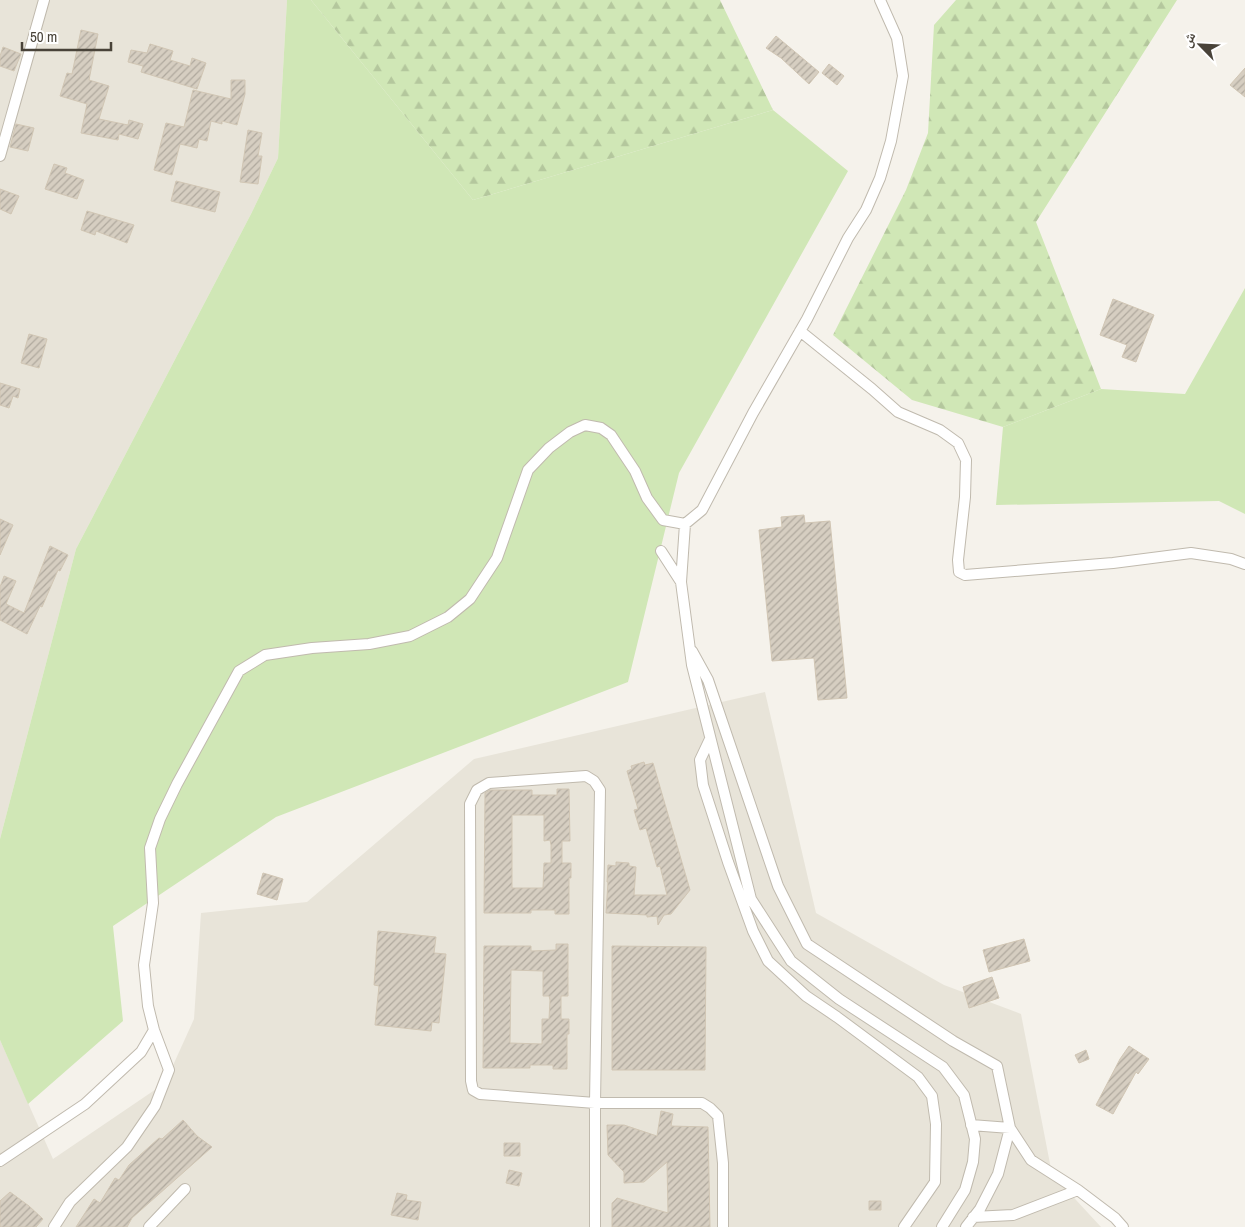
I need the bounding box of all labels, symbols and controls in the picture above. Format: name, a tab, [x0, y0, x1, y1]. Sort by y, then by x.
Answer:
scale bar	[22, 20, 111, 52]
north arrow	[1175, 20, 1225, 70]
text: 50 m	[30, 26, 57, 47]
text: ش	[1177, 29, 1199, 50]

